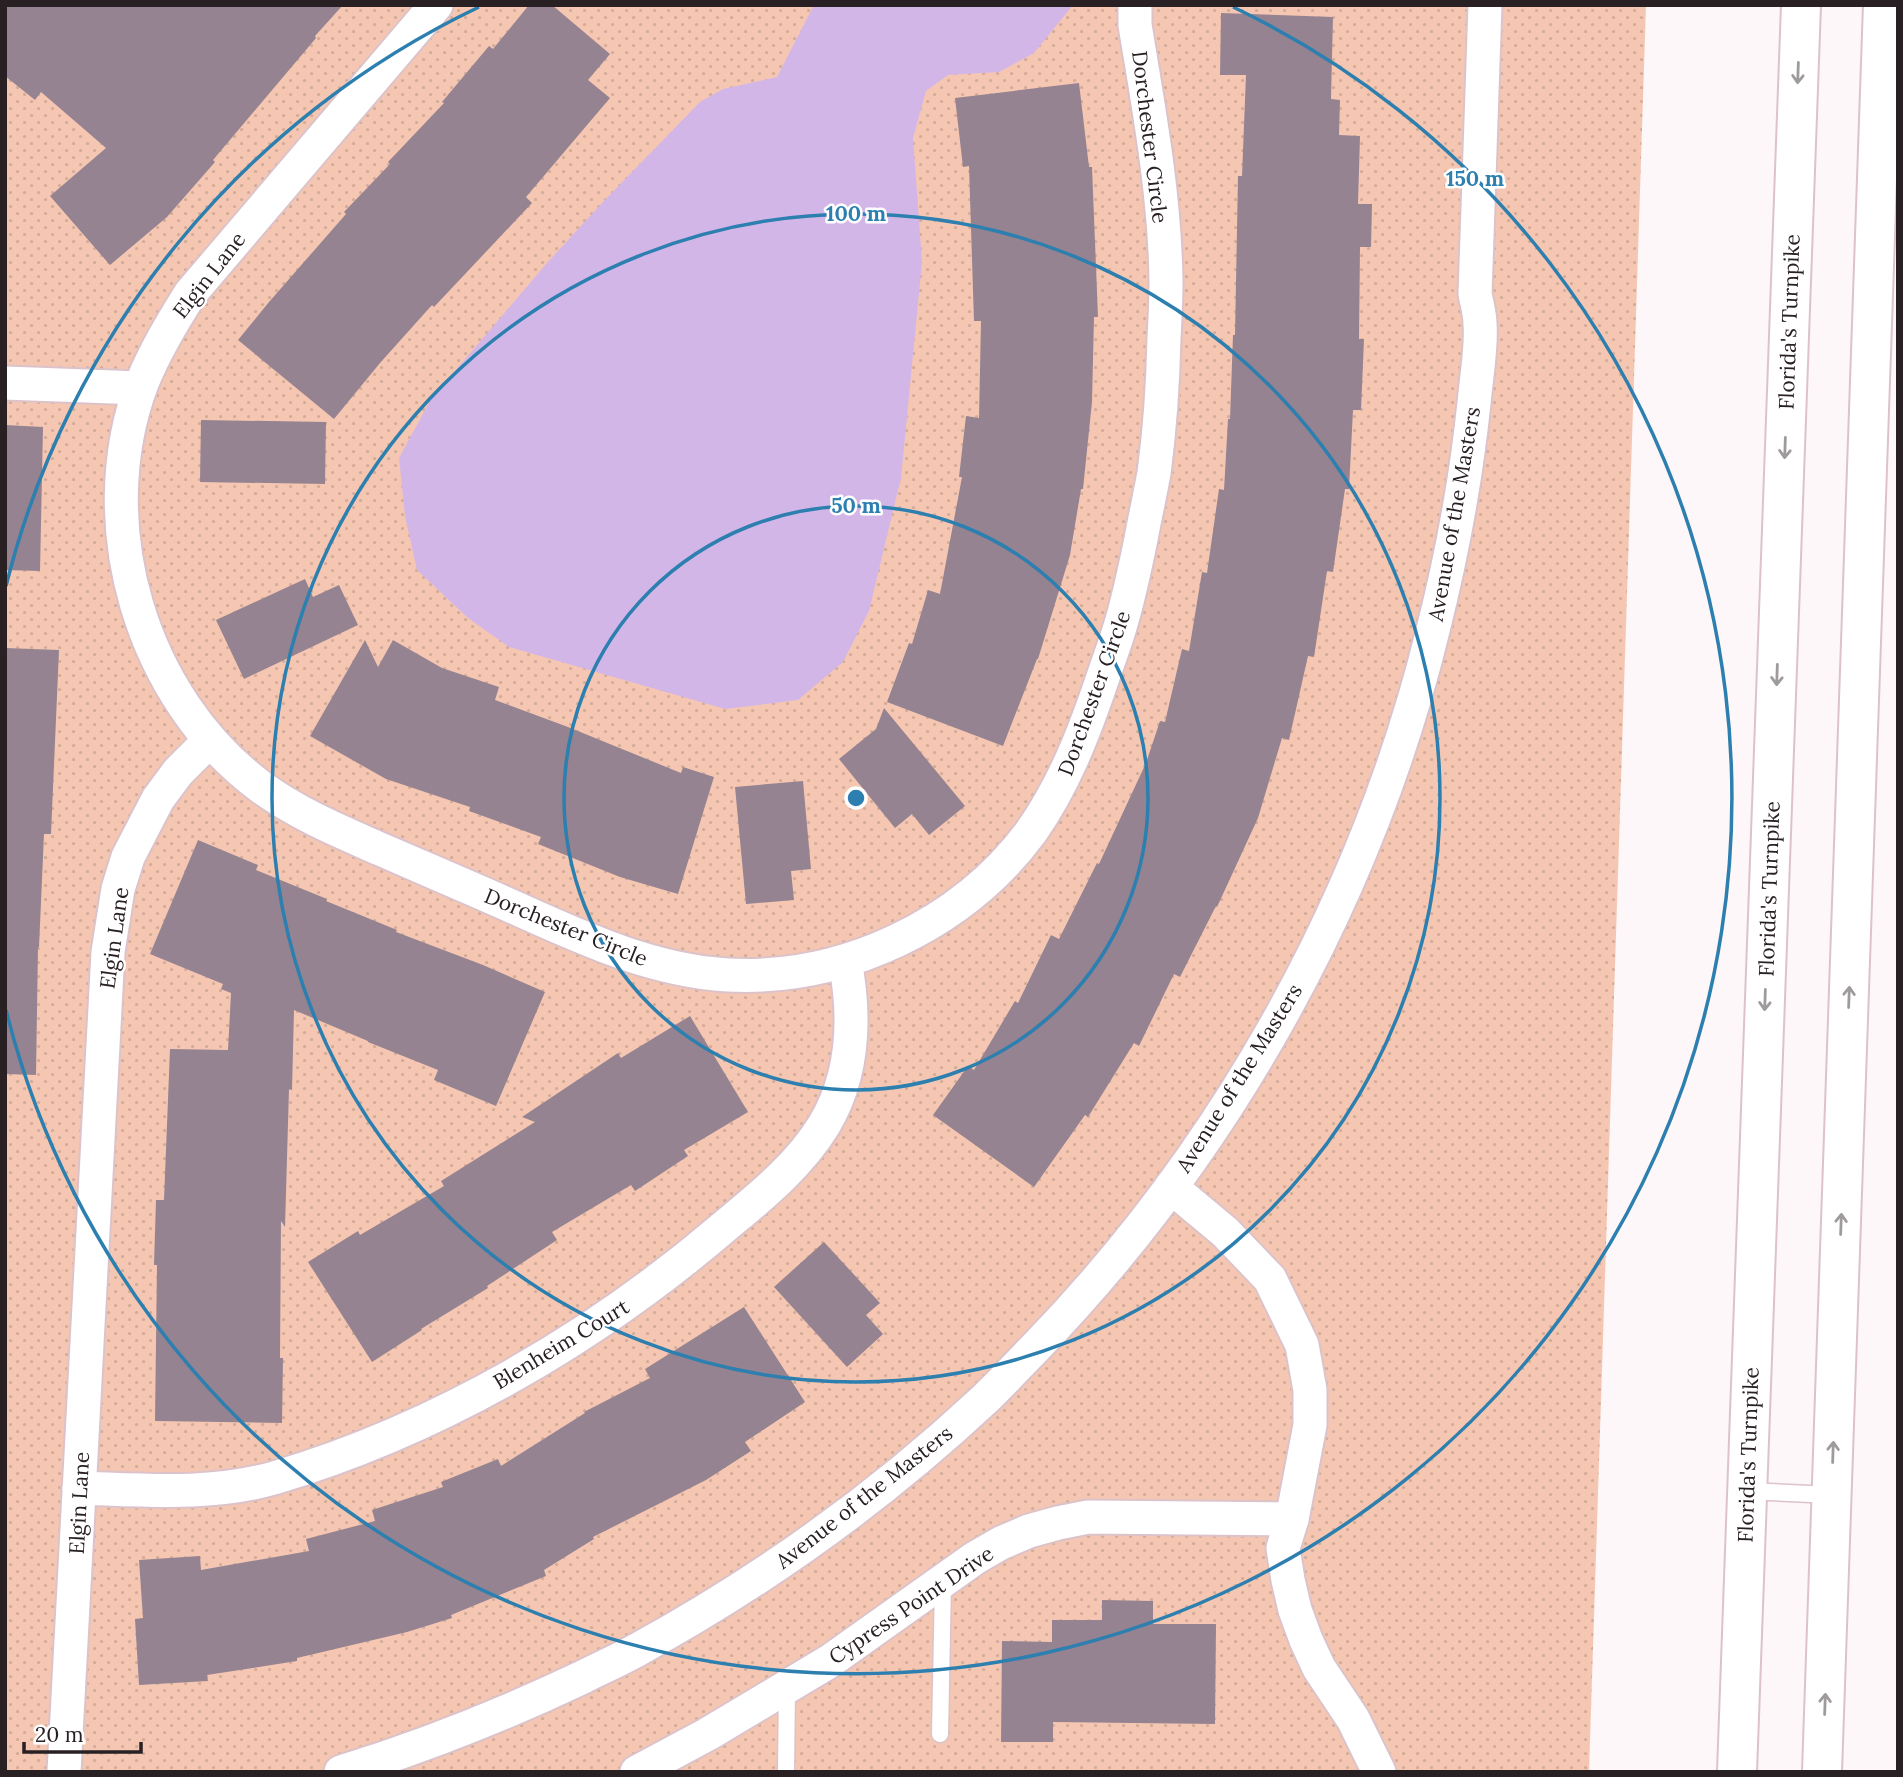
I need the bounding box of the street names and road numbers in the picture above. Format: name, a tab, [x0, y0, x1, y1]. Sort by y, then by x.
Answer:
street label: Dorchester Circle	[1126, 49, 1174, 225]
street label: Elgin Lane	[167, 226, 251, 324]
street label: Florida's Turnpike	[1772, 234, 1806, 410]
street label: Avenue of the Masters	[1422, 405, 1486, 624]
street label: Dorchester Circle	[1052, 607, 1136, 779]
street label: Florida's Turnpike	[1752, 801, 1786, 977]
street label: Dorchester Circle	[480, 882, 652, 972]
street label: Elgin Lane	[93, 885, 135, 991]
street label: Avenue of the Masters	[1169, 979, 1308, 1178]
street label: Blenheim Court	[488, 1292, 635, 1395]
street label: Florida's Turnpike	[1731, 1367, 1765, 1543]
street label: Avenue of the Masters	[769, 1419, 958, 1575]
street label: Elgin Lane	[63, 1451, 95, 1555]
street label: Cypress Point Drive	[823, 1540, 999, 1670]

